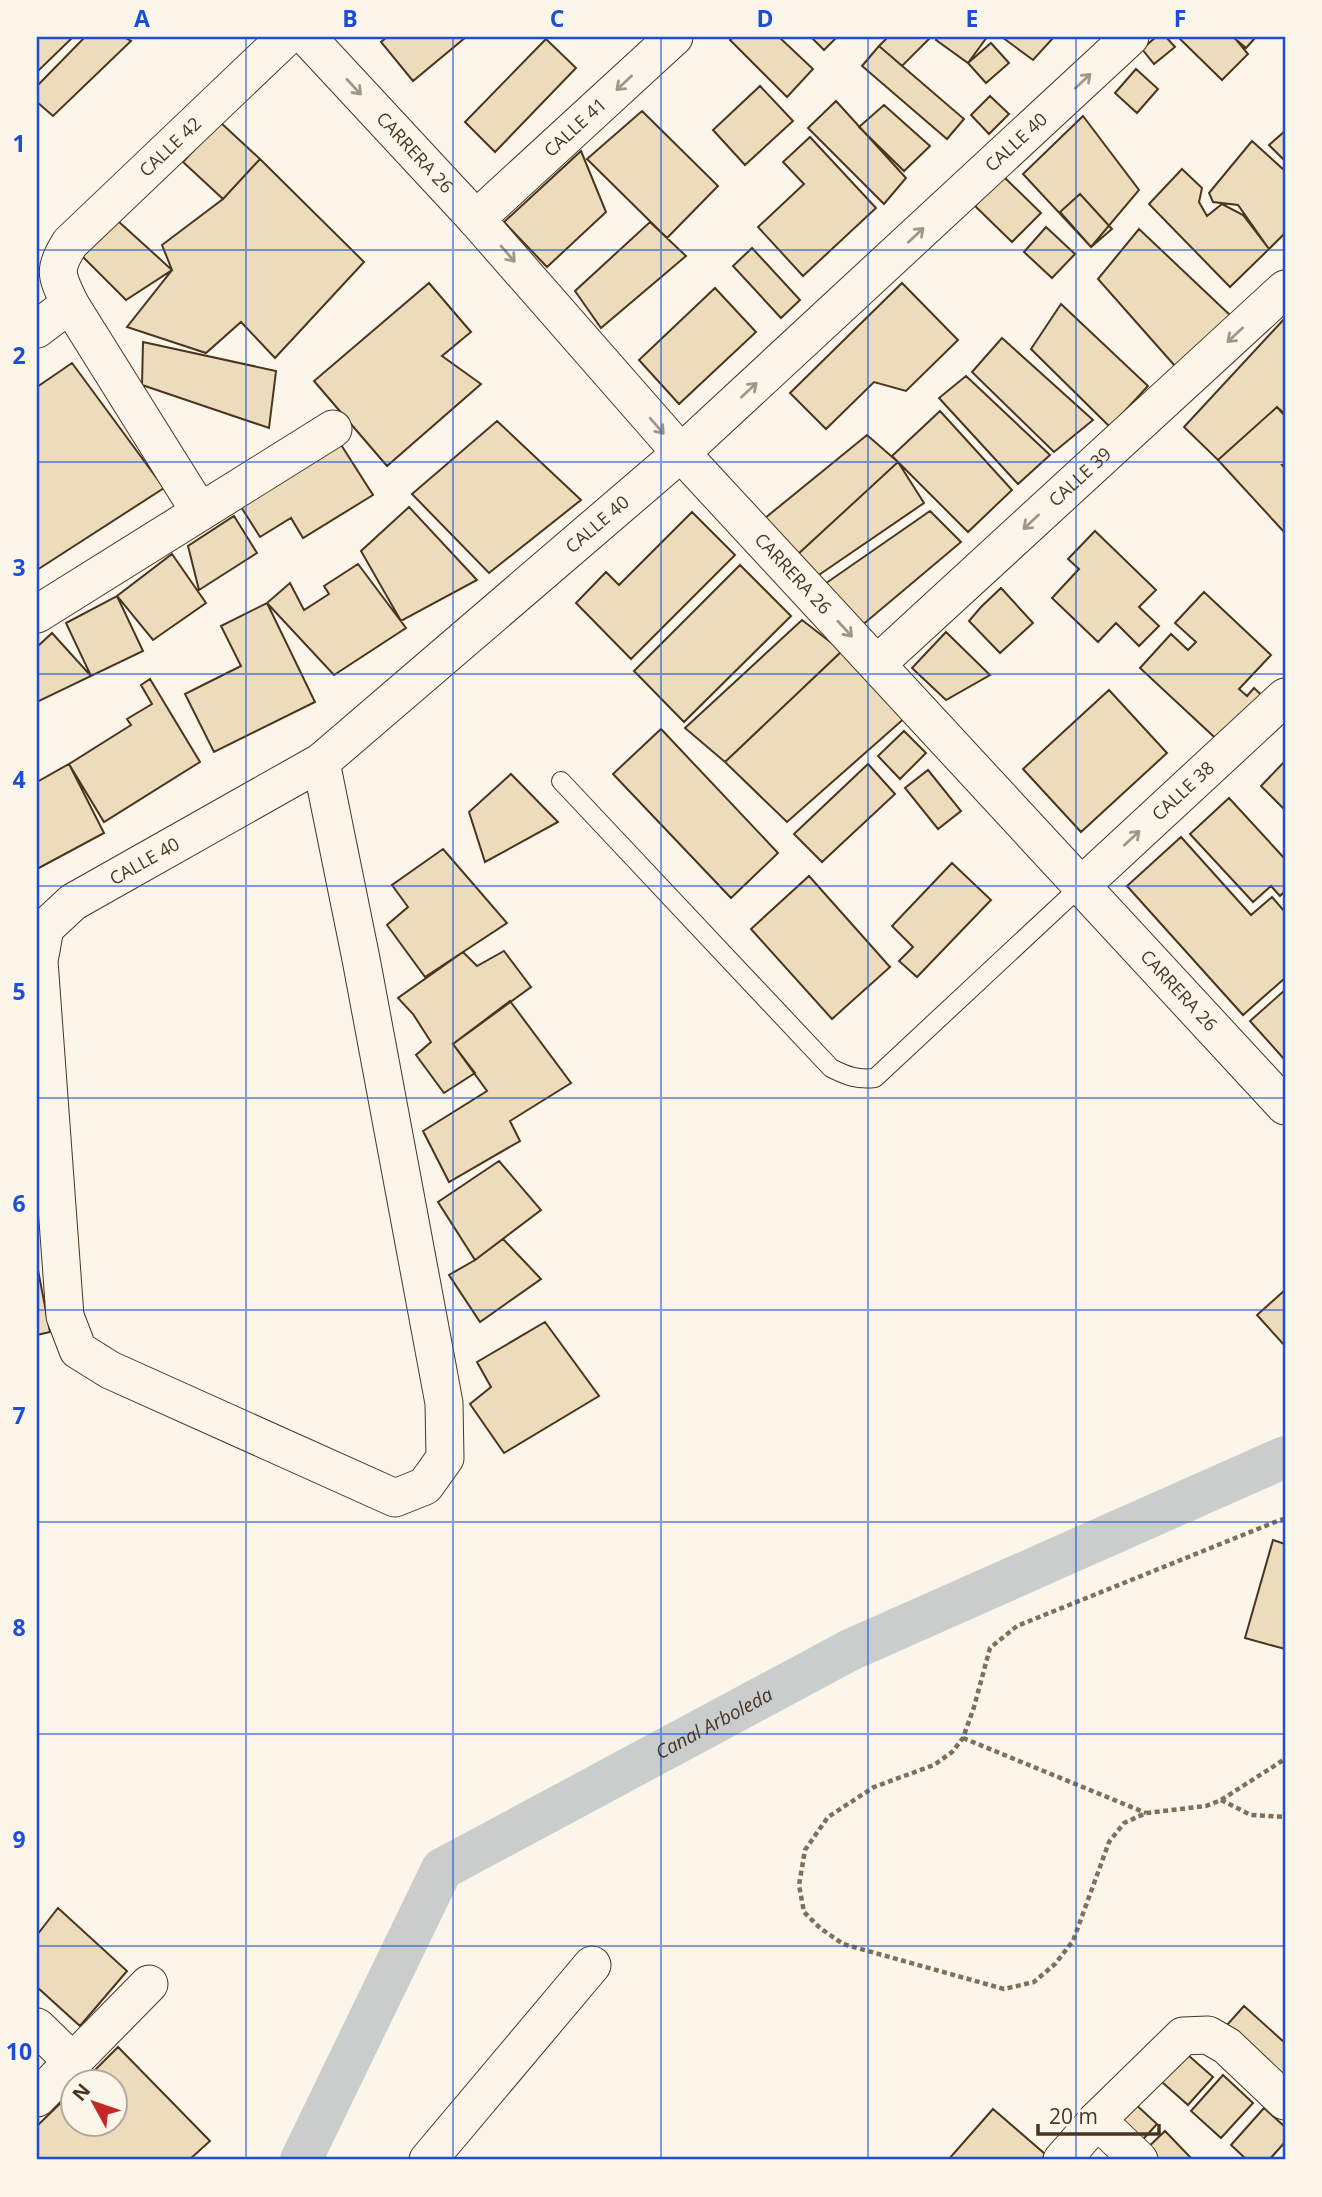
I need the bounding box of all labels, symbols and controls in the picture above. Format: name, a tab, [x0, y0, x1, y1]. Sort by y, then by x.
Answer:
text: A	[134, 2, 150, 34]
text: B	[342, 2, 358, 34]
text: C	[550, 2, 564, 34]
text: D	[756, 2, 774, 34]
text: E	[966, 2, 978, 34]
text: F	[1174, 2, 1186, 34]
one-way arrow	[1074, 72, 1091, 89]
one-way arrow	[615, 75, 633, 91]
one-way arrow	[345, 78, 362, 95]
street label: CALLE 41	[538, 92, 611, 162]
street label: CARRERA 26	[371, 106, 459, 198]
street label: CALLE 40	[979, 107, 1052, 177]
street label: CALLE 42	[134, 111, 206, 182]
text: 1	[12, 127, 26, 159]
one-way arrow	[907, 227, 924, 244]
one-way arrow	[499, 245, 515, 263]
one-way arrow	[1226, 327, 1244, 343]
text: 2	[12, 339, 26, 371]
one-way arrow	[740, 382, 758, 398]
one-way arrow	[649, 416, 665, 434]
street label: CALLE 39	[1043, 442, 1116, 511]
street label: CALLE 40	[560, 490, 634, 558]
one-way arrow	[1022, 514, 1040, 530]
street label: CARRERA 26	[750, 527, 837, 619]
text: 3	[12, 551, 26, 583]
one-way arrow	[836, 620, 853, 637]
street label: CALLE 38	[1146, 756, 1219, 825]
text: 4	[12, 763, 26, 795]
one-way arrow	[1123, 830, 1140, 847]
street label: CALLE 40	[105, 831, 184, 890]
street label: CARRERA 26	[1135, 944, 1223, 1036]
text: 5	[12, 975, 26, 1007]
text: 6	[12, 1187, 26, 1219]
text: 7	[12, 1399, 26, 1431]
text: 8	[12, 1611, 26, 1643]
water label: Canal Arboleda	[651, 1681, 777, 1765]
text: 9	[12, 1823, 26, 1855]
text: 10	[6, 2035, 32, 2067]
north arrow	[60, 2068, 130, 2138]
text: N	[66, 2078, 96, 2106]
scale bar	[1038, 2092, 1159, 2136]
text: 20 m	[1049, 2102, 1098, 2130]

